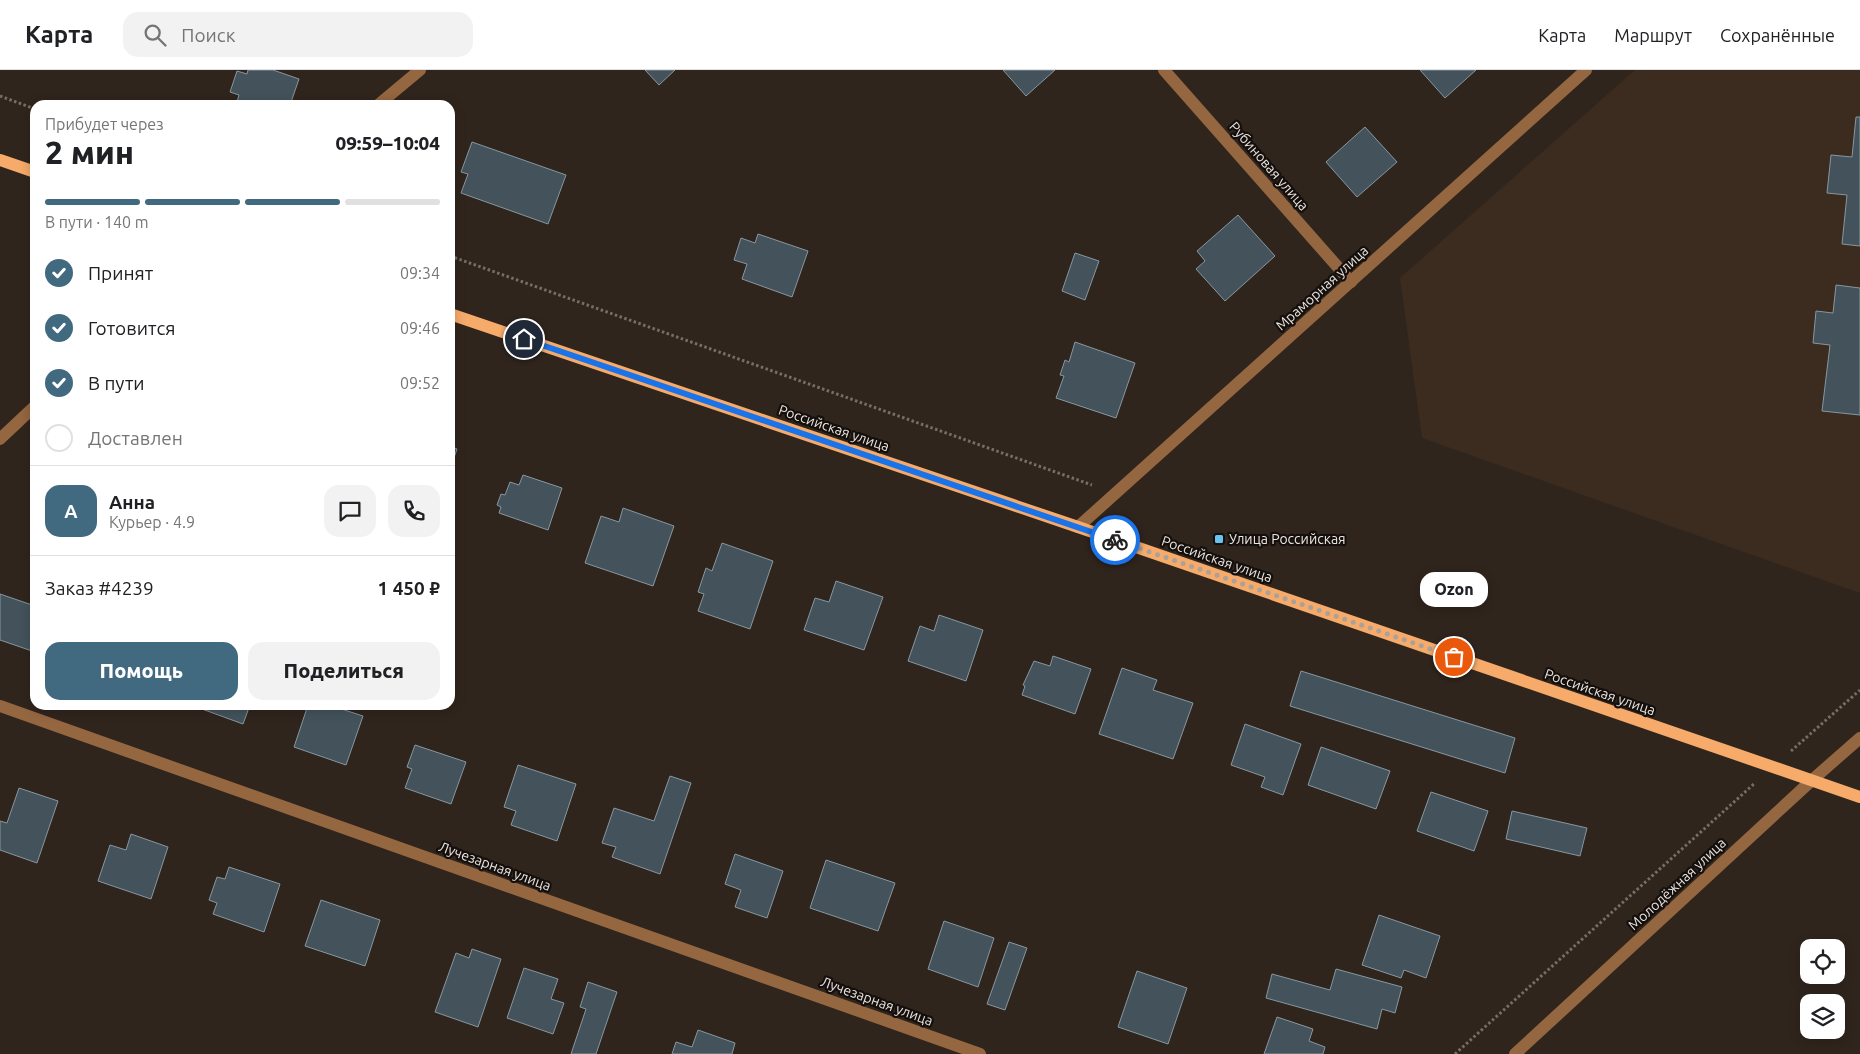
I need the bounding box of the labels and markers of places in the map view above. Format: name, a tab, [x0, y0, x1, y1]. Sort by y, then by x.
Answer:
pin	[503, 318, 545, 360]
place label: Улица Российская	[1229, 531, 1346, 547]
marker: Улица Российская	[1213, 533, 1225, 545]
callout: Ozon	[1420, 572, 1488, 607]
pin	[1433, 636, 1475, 678]

